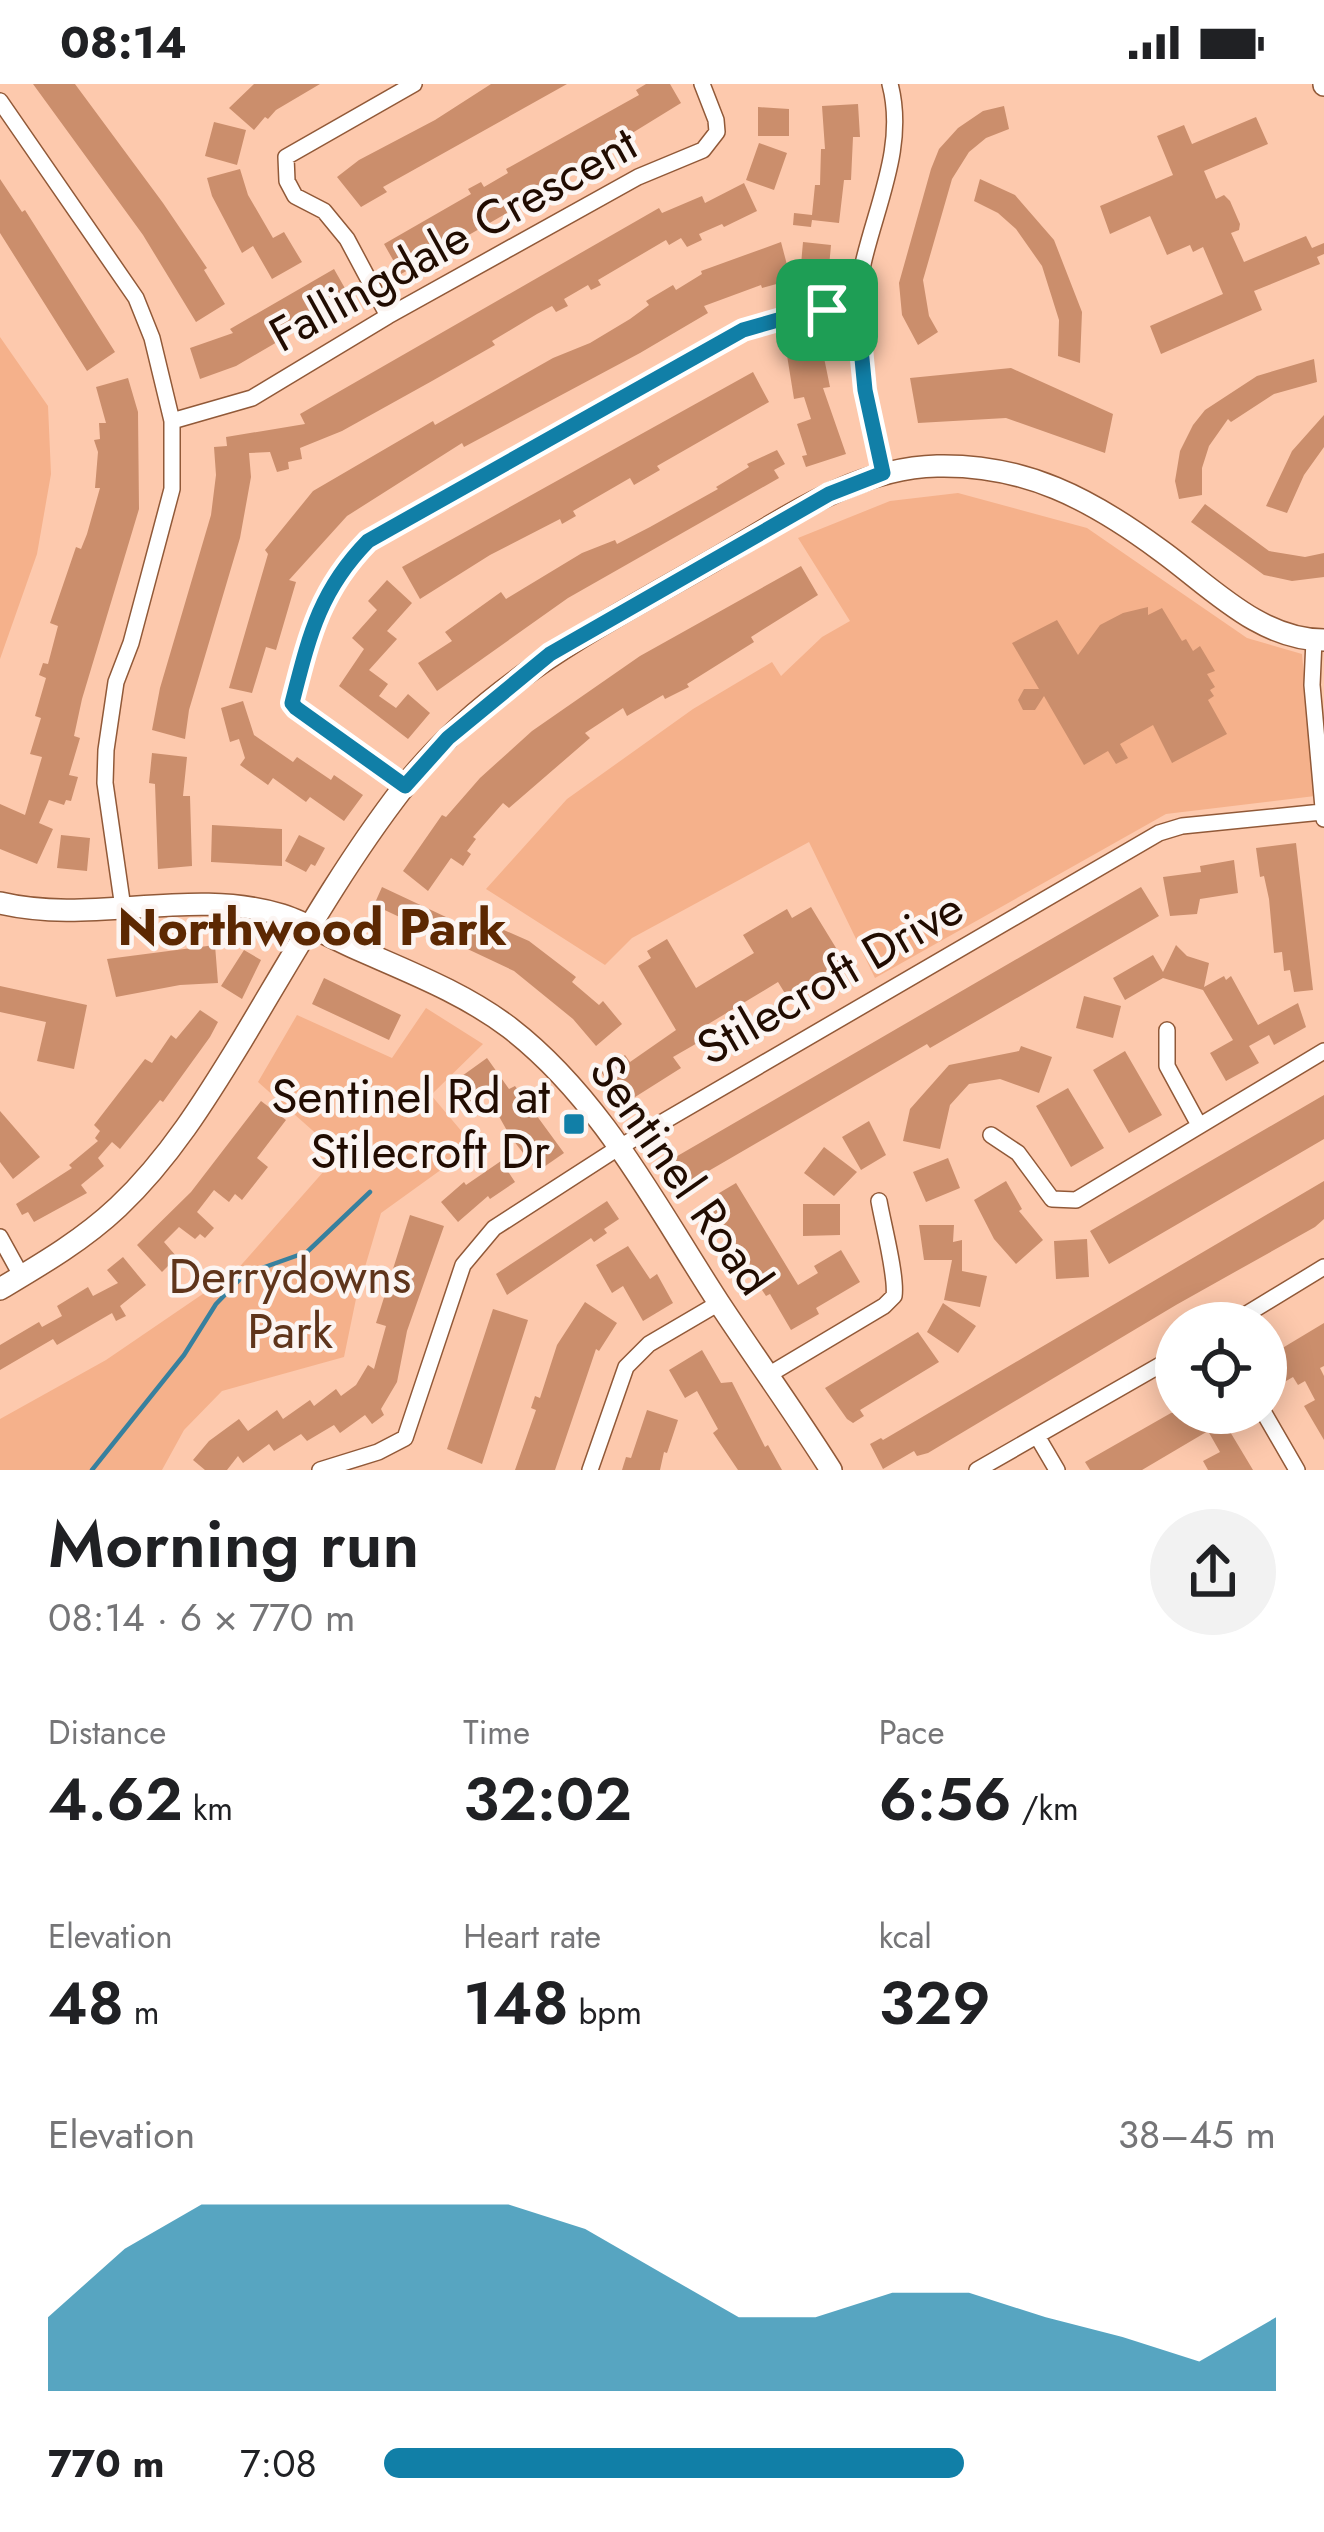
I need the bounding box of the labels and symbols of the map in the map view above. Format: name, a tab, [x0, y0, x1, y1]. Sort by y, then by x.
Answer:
street label: Fallingdale Crescent	[257, 109, 650, 369]
pin	[776, 259, 878, 361]
street label: Stilecroft Drive	[684, 874, 976, 1082]
district label: Northwood Park	[117, 890, 507, 964]
street label: Sentinel Road	[573, 1041, 789, 1309]
place label: Sentinel Rd at Stilecroft Dr	[271, 1062, 551, 1186]
marker: Sentinel Rd at Stilecroft Dr	[561, 1111, 587, 1137]
park label: Derrydowns Park	[169, 1242, 411, 1366]

